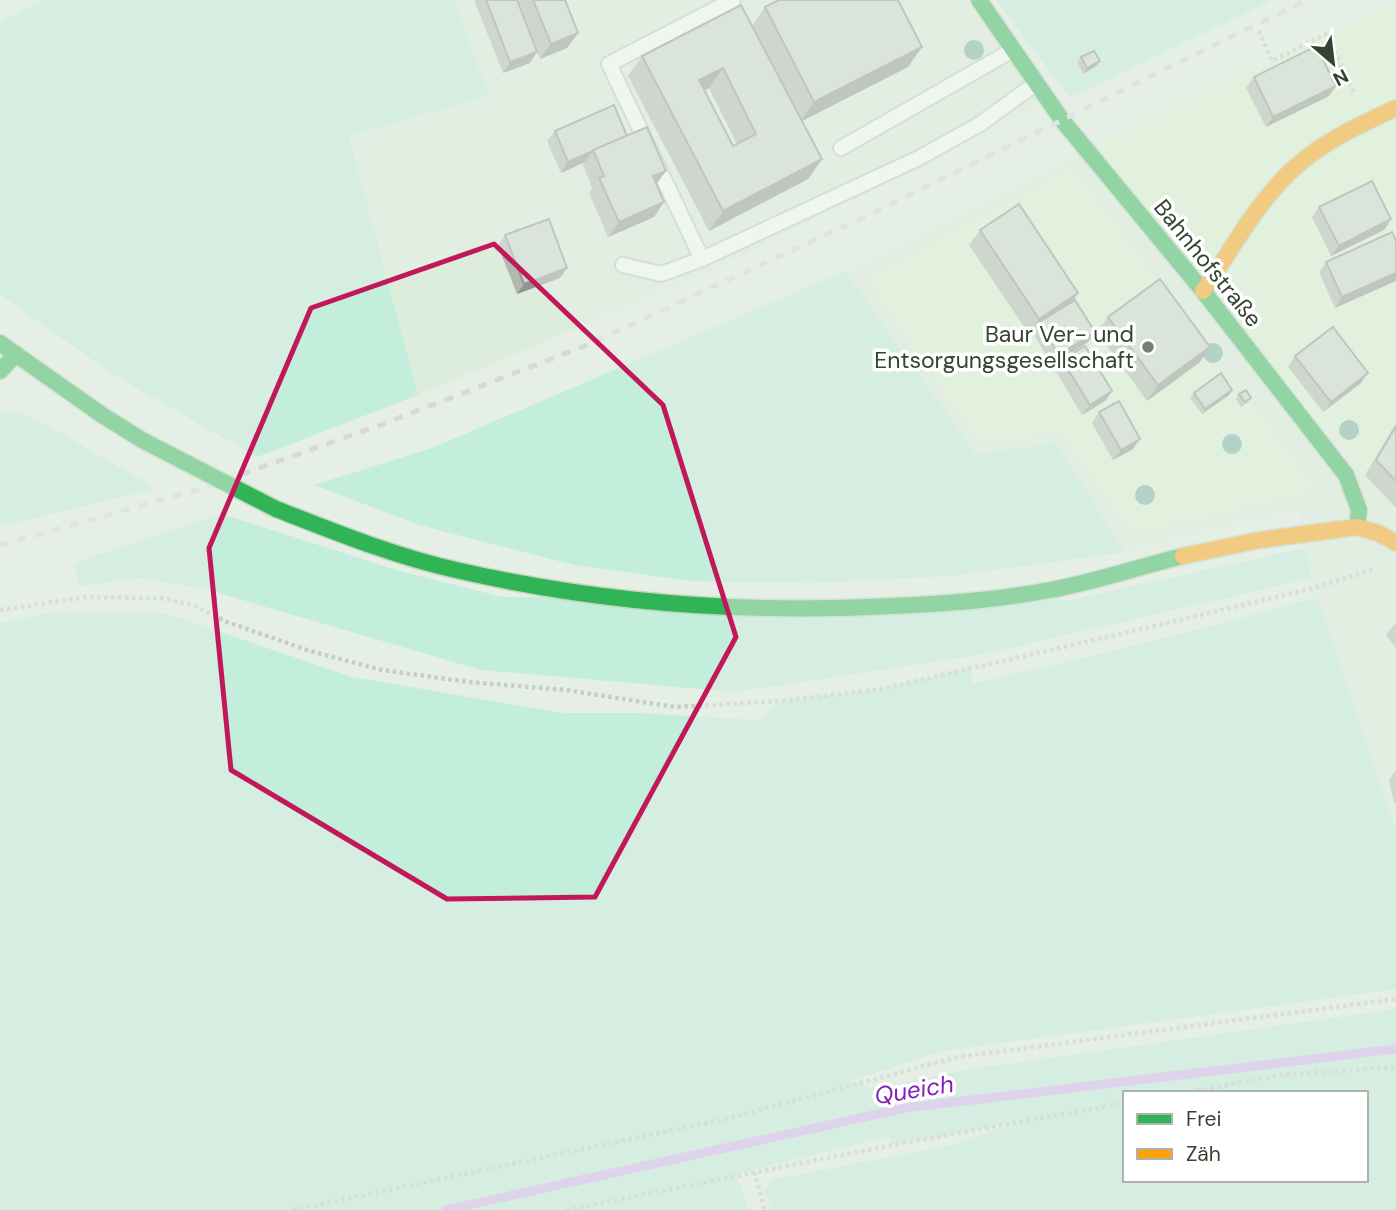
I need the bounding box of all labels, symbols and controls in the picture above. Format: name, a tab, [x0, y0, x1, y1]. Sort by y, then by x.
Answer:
north arrow	[1298, 28, 1368, 98]
text: N	[1329, 63, 1353, 92]
street label: Bahnhofstraße	[1147, 193, 1269, 333]
place label: Baur Ver- und Entsorgungsgesellschaft	[874, 319, 1134, 375]
marker: Baur Ver- und Entsorgungsgesellschaft	[1140, 339, 1156, 355]
water label: Queich	[872, 1068, 956, 1111]
legend	[1123, 1091, 1368, 1182]
text: Frei	[1186, 1105, 1222, 1133]
text: Zäh	[1186, 1140, 1221, 1168]

